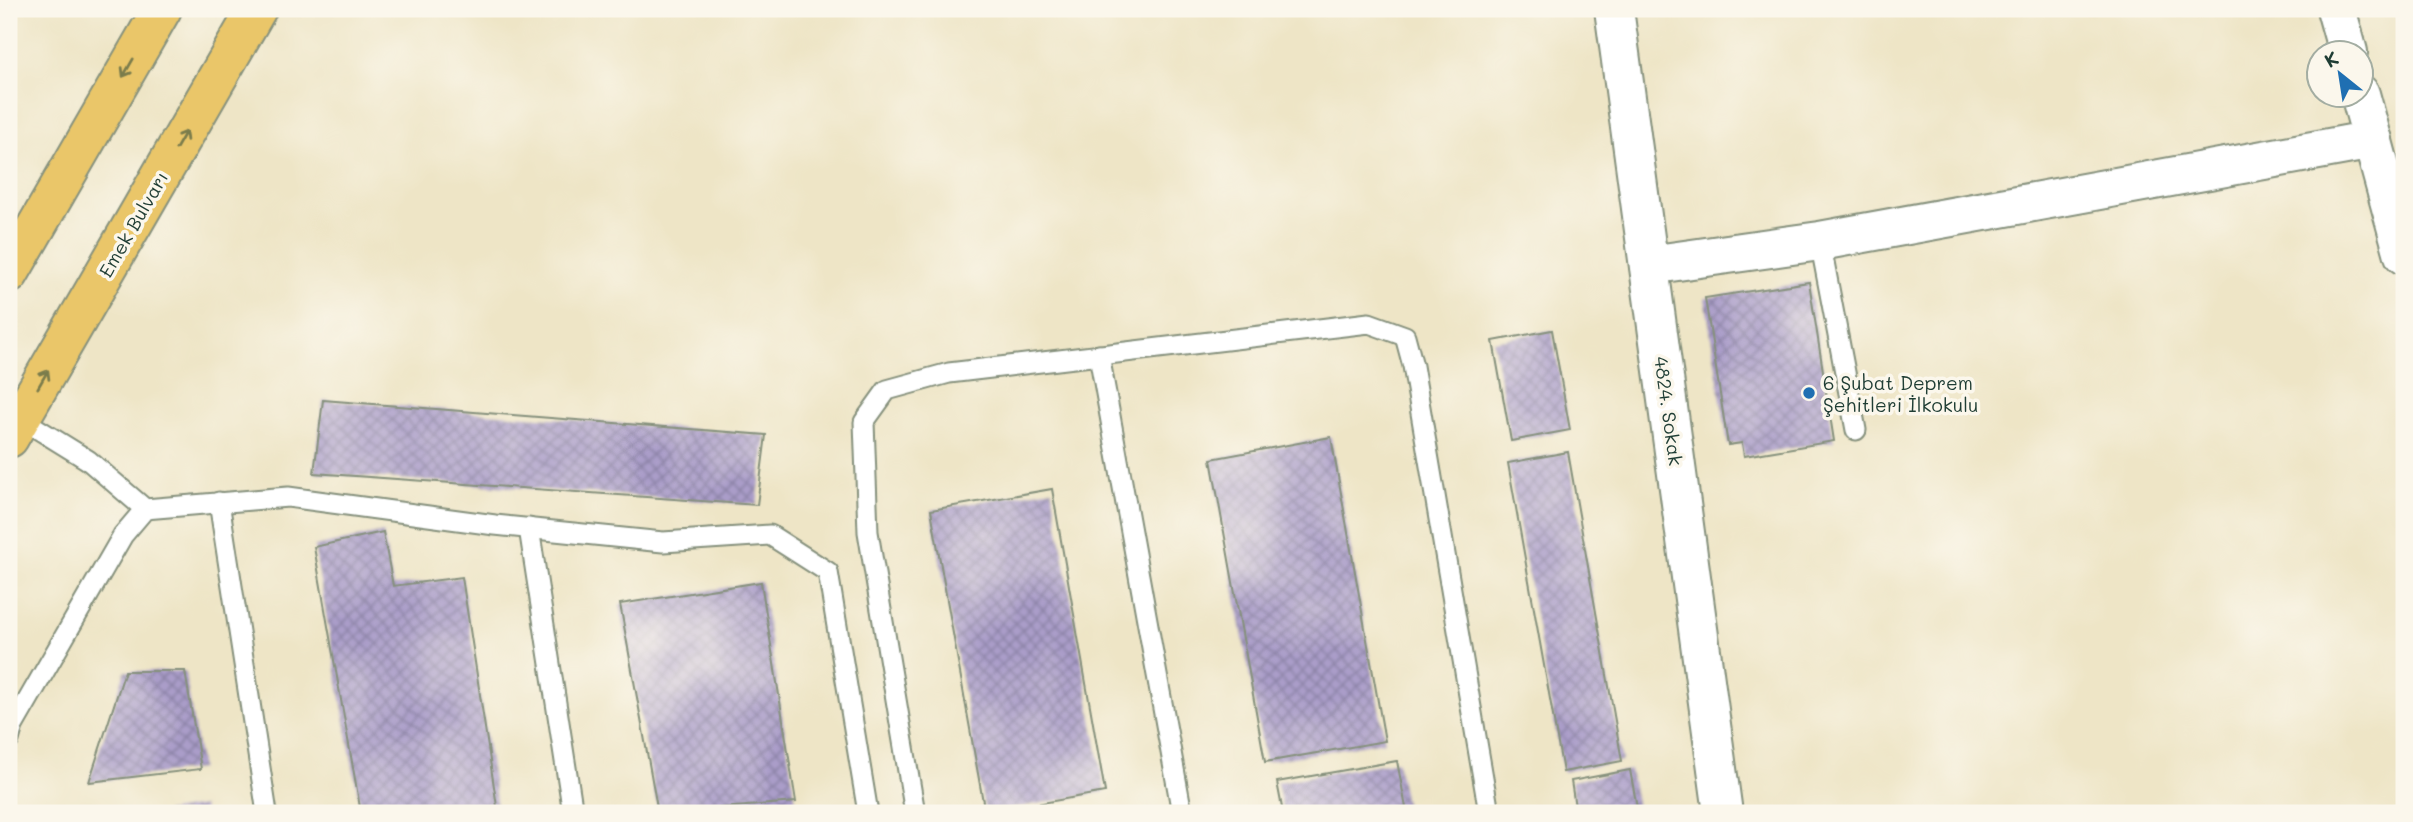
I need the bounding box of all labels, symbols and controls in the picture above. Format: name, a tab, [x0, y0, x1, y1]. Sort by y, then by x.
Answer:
north arrow	[2304, 38, 2374, 108]
text: K	[2320, 45, 2343, 73]
one-way arrow	[121, 57, 135, 77]
one-way arrow	[174, 130, 188, 150]
street label: Emek Bulvarı	[93, 167, 173, 281]
street label: 4824. Sokak	[1649, 355, 1689, 467]
one-way arrow	[36, 370, 50, 390]
place label: 6 Şubat Deprem Şehitleri İlkokulu	[1823, 370, 1978, 417]
marker: 6 Şubat Deprem Şehitleri İlkokulu	[1801, 385, 1817, 401]

